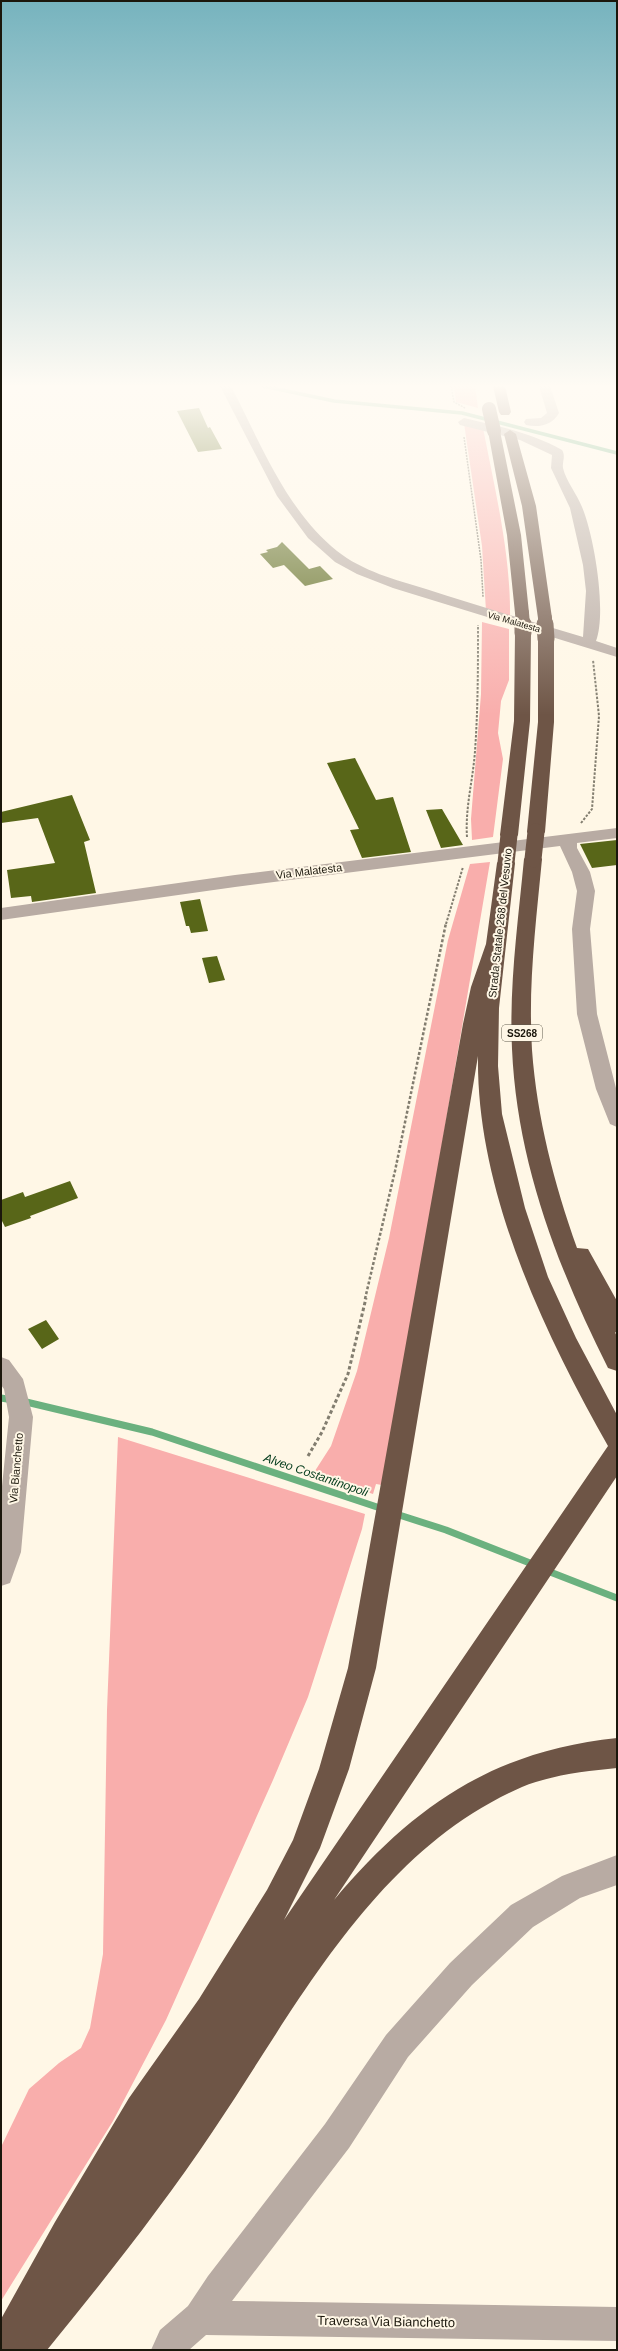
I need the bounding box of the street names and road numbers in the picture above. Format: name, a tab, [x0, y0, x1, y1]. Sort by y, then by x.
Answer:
street label: Via Malatesta	[486, 610, 542, 634]
street label: Strada Statale 268 del Vesuvio	[486, 848, 514, 998]
street label: Via Malatesta	[275, 861, 344, 881]
road number: SS268	[502, 1025, 542, 1041]
street label: Via Bianchetto	[7, 1432, 25, 1504]
street label: Traversa Via Bianchetto	[317, 2313, 455, 2330]

